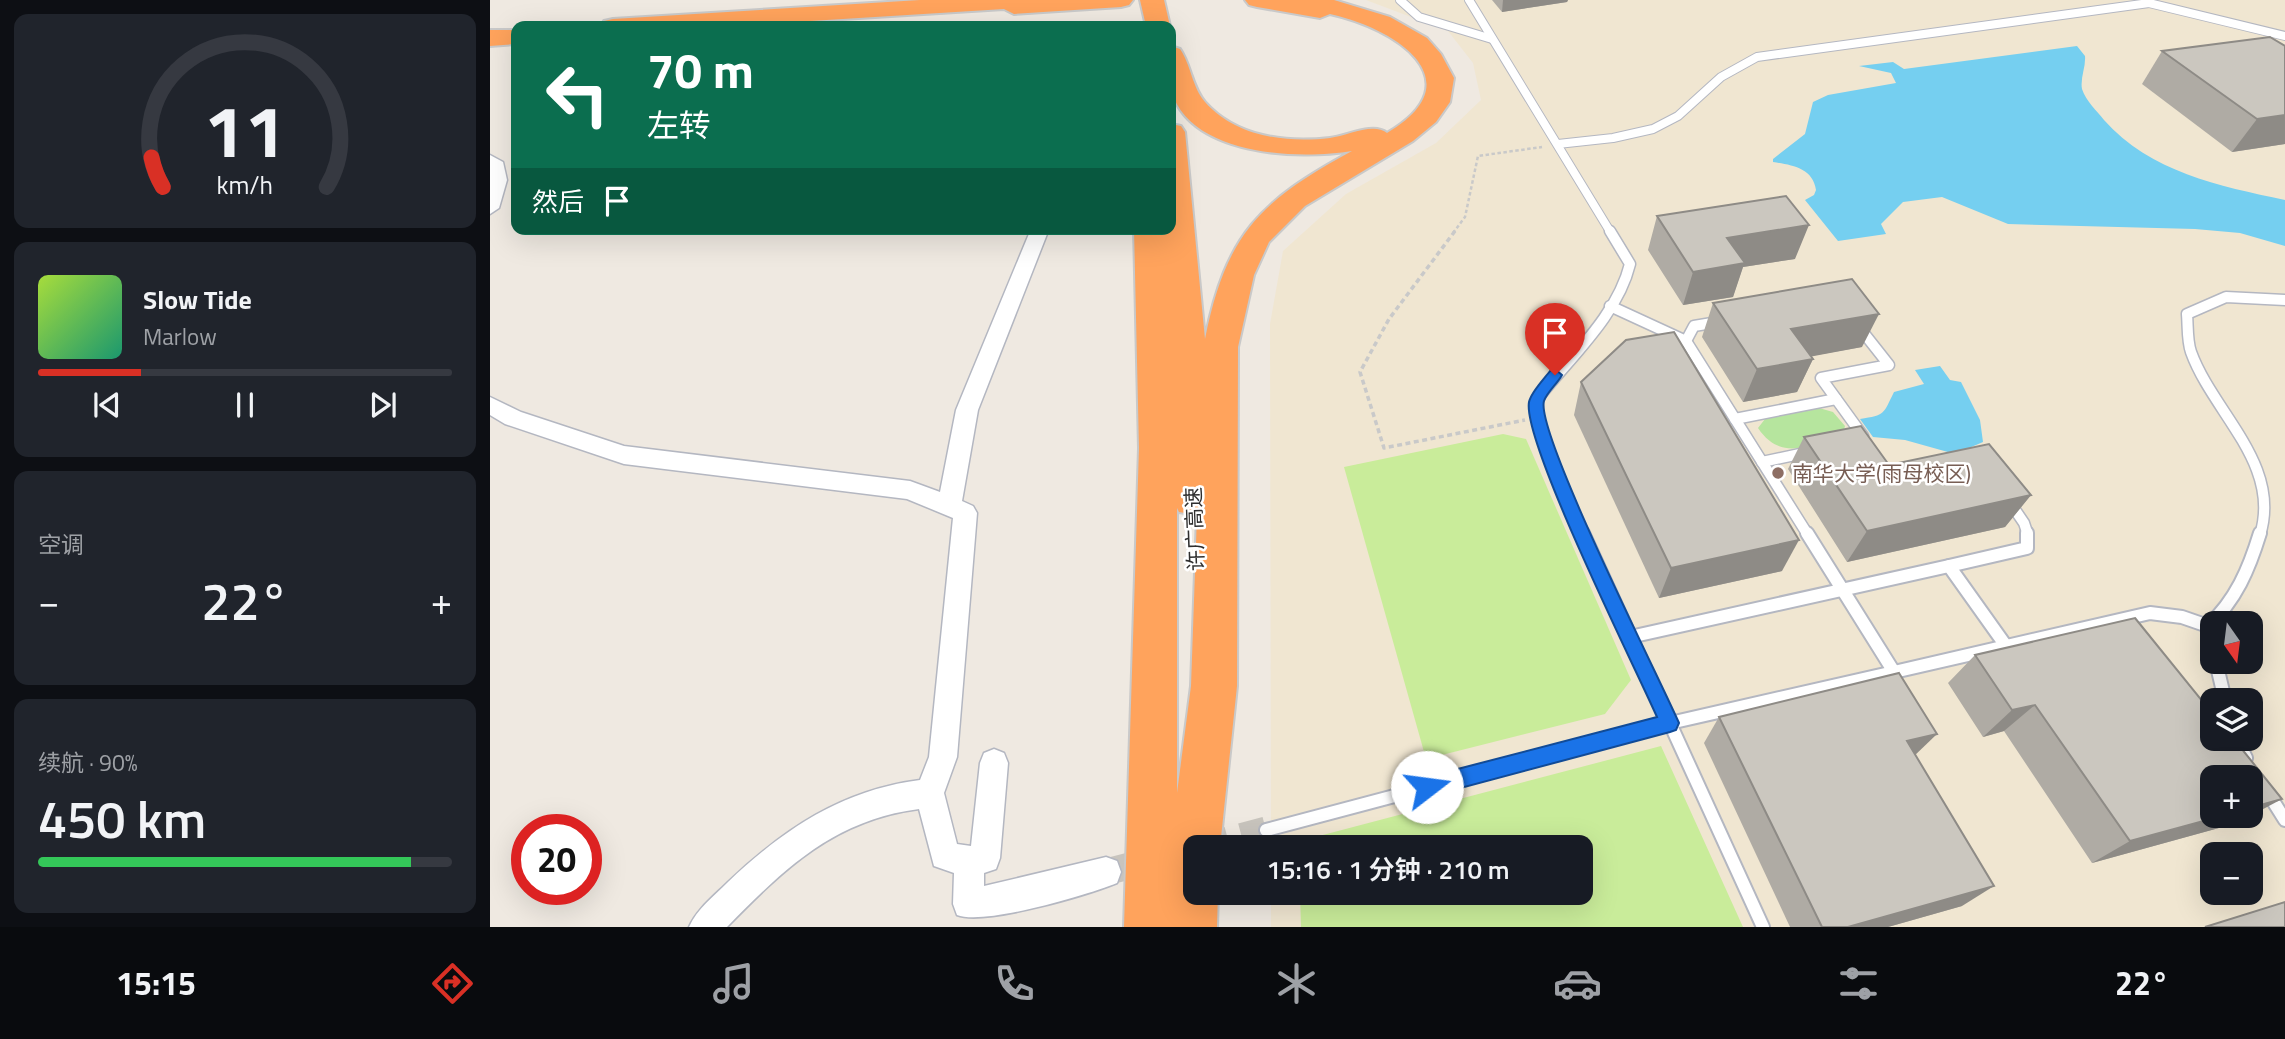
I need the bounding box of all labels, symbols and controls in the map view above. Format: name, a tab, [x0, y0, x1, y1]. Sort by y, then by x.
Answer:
text: 70 m	[647, 32, 754, 107]
icon: left	[532, 49, 623, 140]
text: 11	[204, 76, 286, 186]
text: 左转	[647, 101, 711, 149]
text: km/h	[217, 166, 273, 204]
text: 然后	[532, 182, 584, 221]
icon: arrive	[598, 182, 636, 220]
text: Slow Tide	[143, 280, 252, 319]
pin	[1525, 303, 1585, 375]
icon: arrive	[1536, 314, 1574, 352]
text: Marlow	[143, 319, 217, 354]
icon: previous	[88, 386, 126, 424]
icon: pause	[226, 386, 264, 424]
icon: next	[364, 386, 402, 424]
place label: 南华大学(雨母校区)	[1792, 457, 1971, 489]
marker: 南华大学(雨母校区)	[1770, 465, 1786, 481]
street label: 许广高速	[1177, 486, 1211, 572]
text: 空调	[38, 527, 84, 562]
text: 22°	[201, 561, 289, 640]
text: −	[38, 572, 59, 630]
text: +	[431, 572, 452, 630]
north arrow	[2200, 611, 2263, 674]
map controls	[2200, 611, 2263, 905]
button: layers	[2200, 688, 2263, 751]
text: 续航 · 90%	[38, 745, 138, 780]
position arrow	[1390, 750, 1464, 824]
button: +	[2200, 765, 2263, 828]
text: 450 km	[38, 779, 206, 858]
speed limit sign: 20	[511, 814, 602, 905]
button: −	[2200, 842, 2263, 905]
text: 15:16 · 1 分钟 · 210 m	[1266, 850, 1510, 889]
text: 15:15	[116, 959, 196, 1007]
icon: directions	[428, 959, 477, 1008]
icon: music	[709, 959, 758, 1008]
icon: phone	[990, 959, 1039, 1008]
icon: climate	[1272, 959, 1321, 1008]
icon: car	[1553, 959, 1602, 1008]
icon: filters	[1834, 959, 1883, 1008]
text: 22°	[2115, 959, 2169, 1007]

